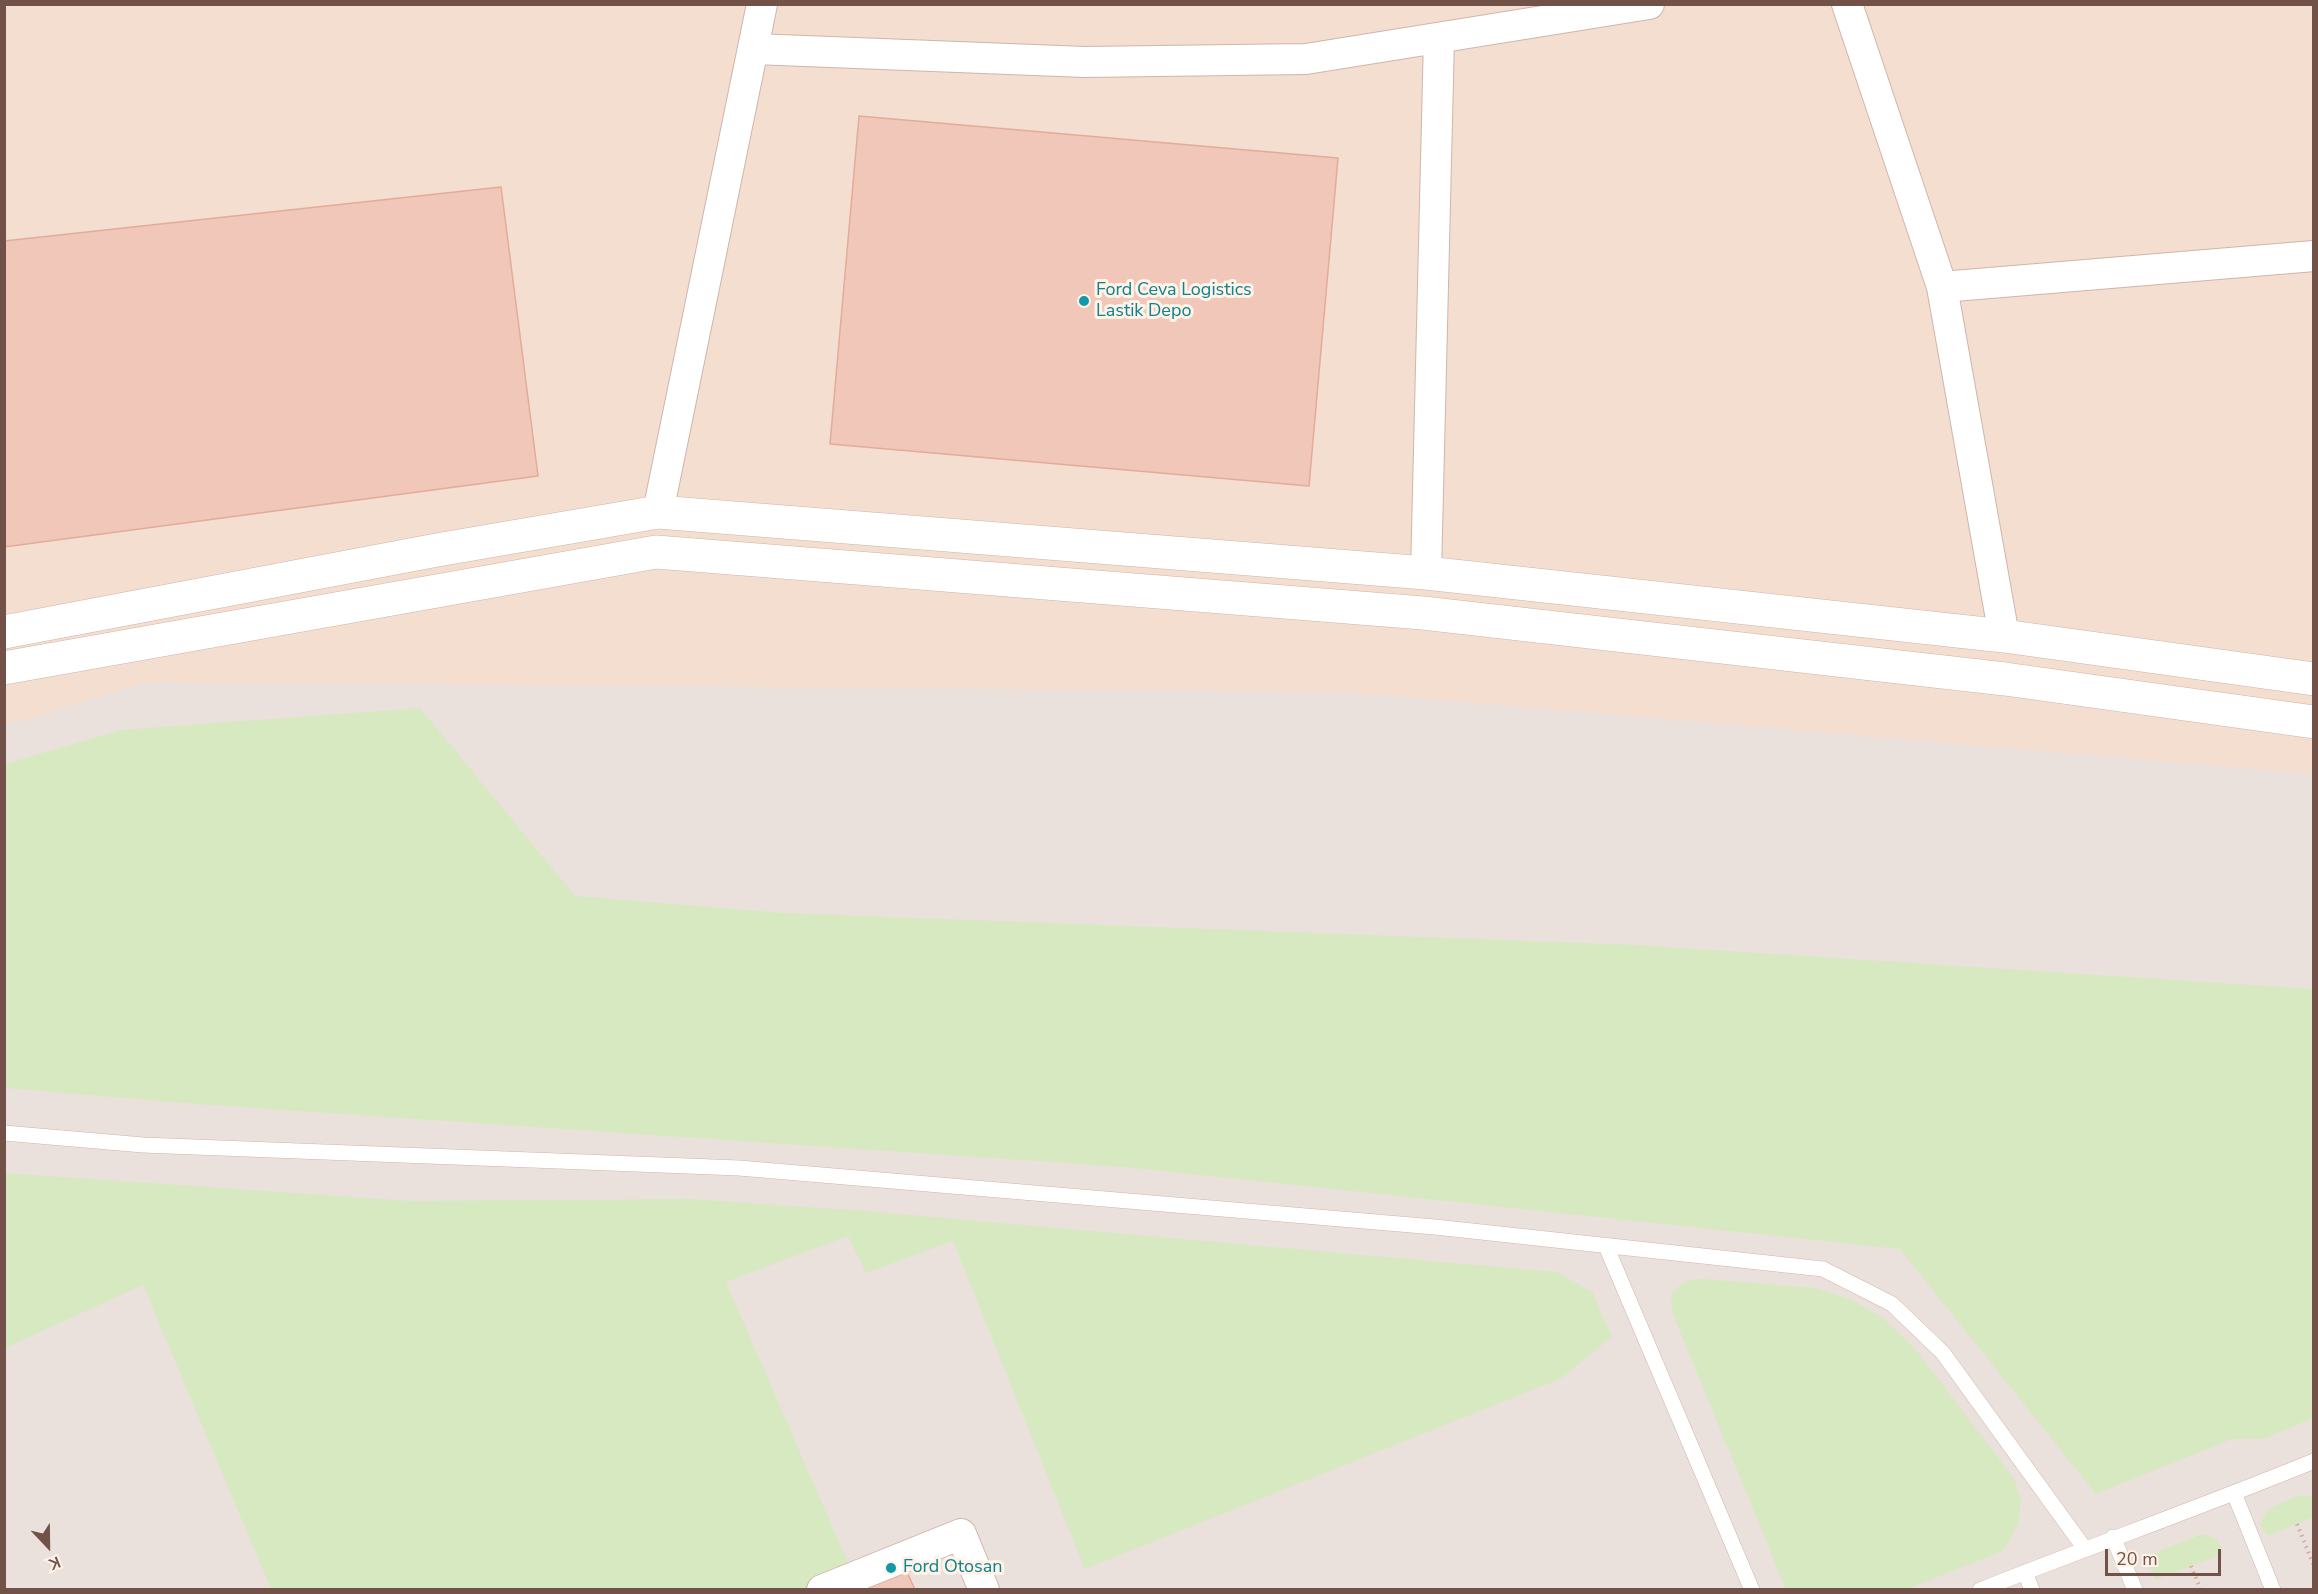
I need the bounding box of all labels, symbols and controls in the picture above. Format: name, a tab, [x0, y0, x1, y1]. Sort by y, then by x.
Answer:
place label: Ford Ceva Logistics Lastik Depo	[1096, 280, 1252, 322]
marker: Ford Ceva Logistics Lastik Depo	[1077, 294, 1091, 308]
north arrow	[18, 1516, 78, 1576]
scale bar	[2108, 1537, 2224, 1575]
text: 20 m	[2116, 1547, 2158, 1571]
text: K	[46, 1551, 64, 1575]
place label: Ford Otosan	[903, 1557, 1002, 1579]
marker: Ford Otosan	[884, 1561, 898, 1575]

